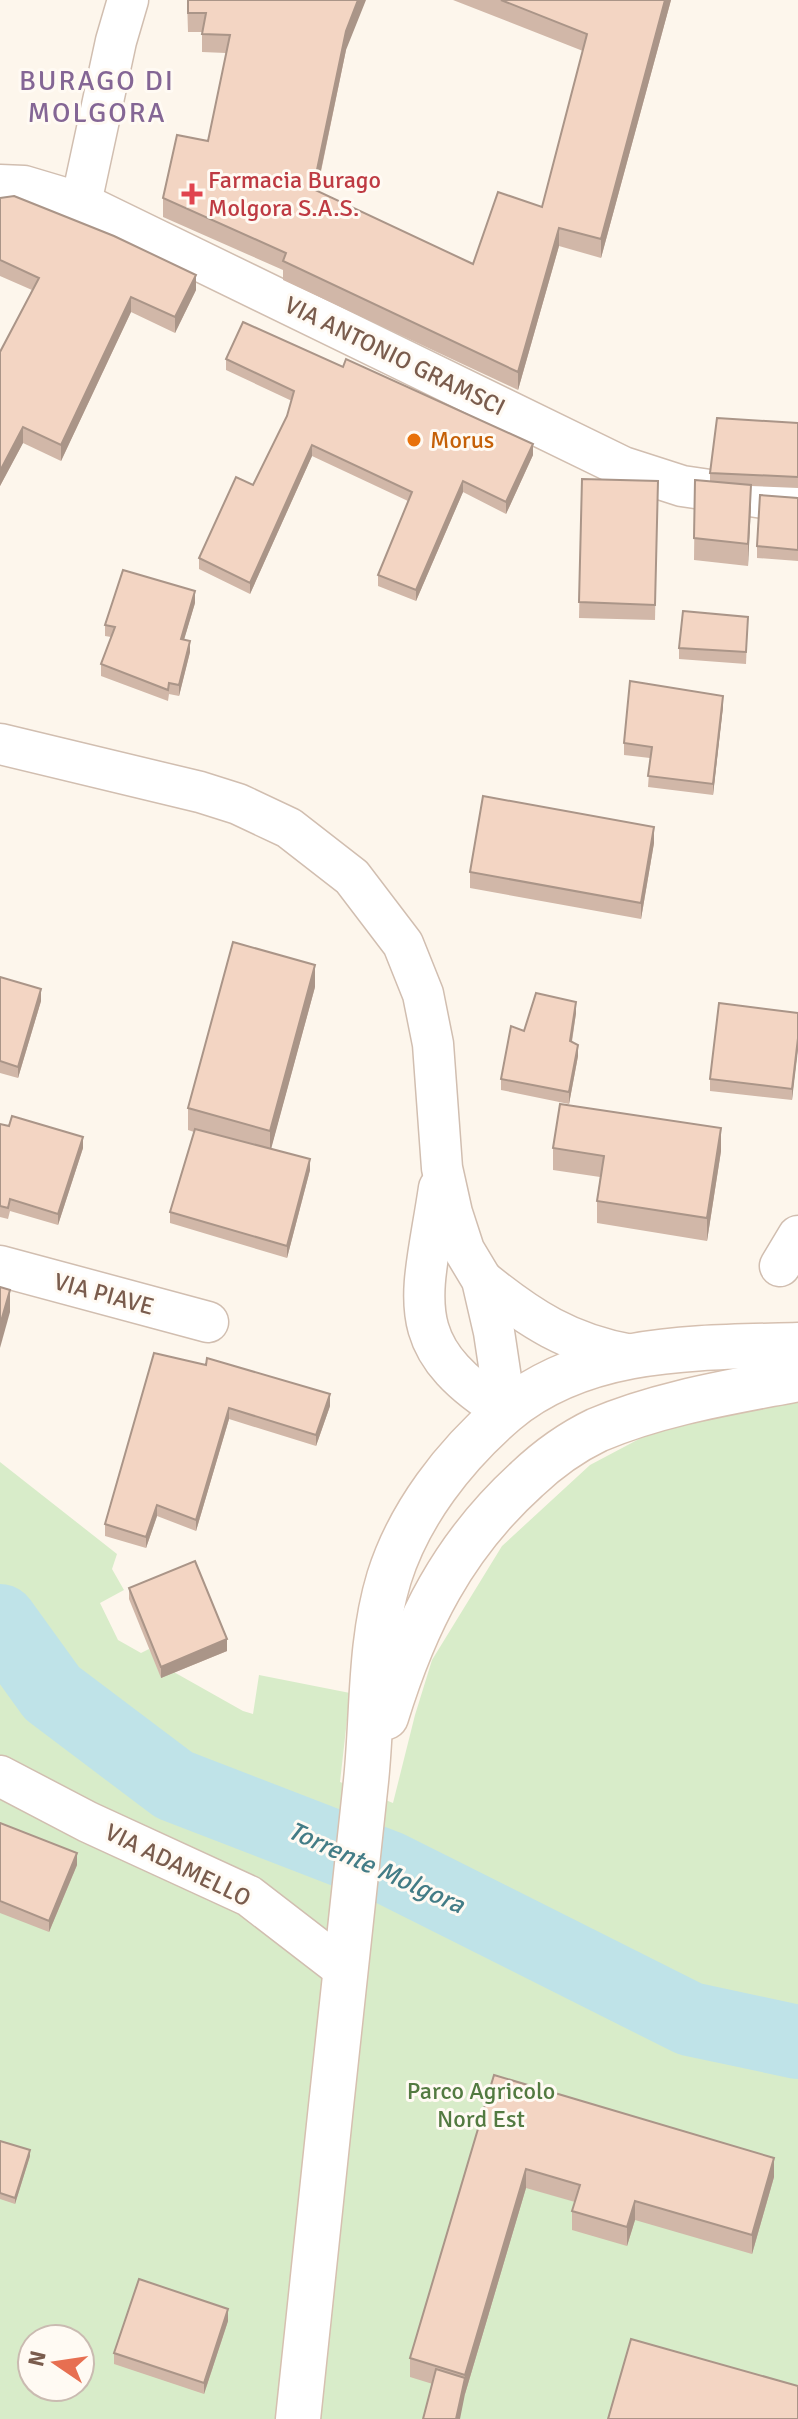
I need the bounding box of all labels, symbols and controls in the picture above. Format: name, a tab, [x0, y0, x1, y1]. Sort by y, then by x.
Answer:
district label: BURAGO DI MOLGORA	[19, 64, 175, 130]
place label: Farmacia Burago Molgora S.A.S.	[208, 165, 381, 223]
marker: Farmacia Burago Molgora S.A.S.	[183, 185, 201, 203]
street label: VIA ANTONIO GRAMSCI	[280, 290, 510, 422]
place label: Morus	[430, 425, 494, 455]
marker: Morus	[405, 431, 423, 449]
street label: VIA PIAVE	[51, 1266, 157, 1322]
water label: Torrente Molgora	[283, 1815, 470, 1921]
street label: VIA ADAMELLO	[100, 1817, 256, 1913]
park label: Parco Agricolo Nord Est	[407, 2076, 555, 2134]
north arrow	[16, 2323, 96, 2403]
text: N	[22, 2348, 52, 2369]

